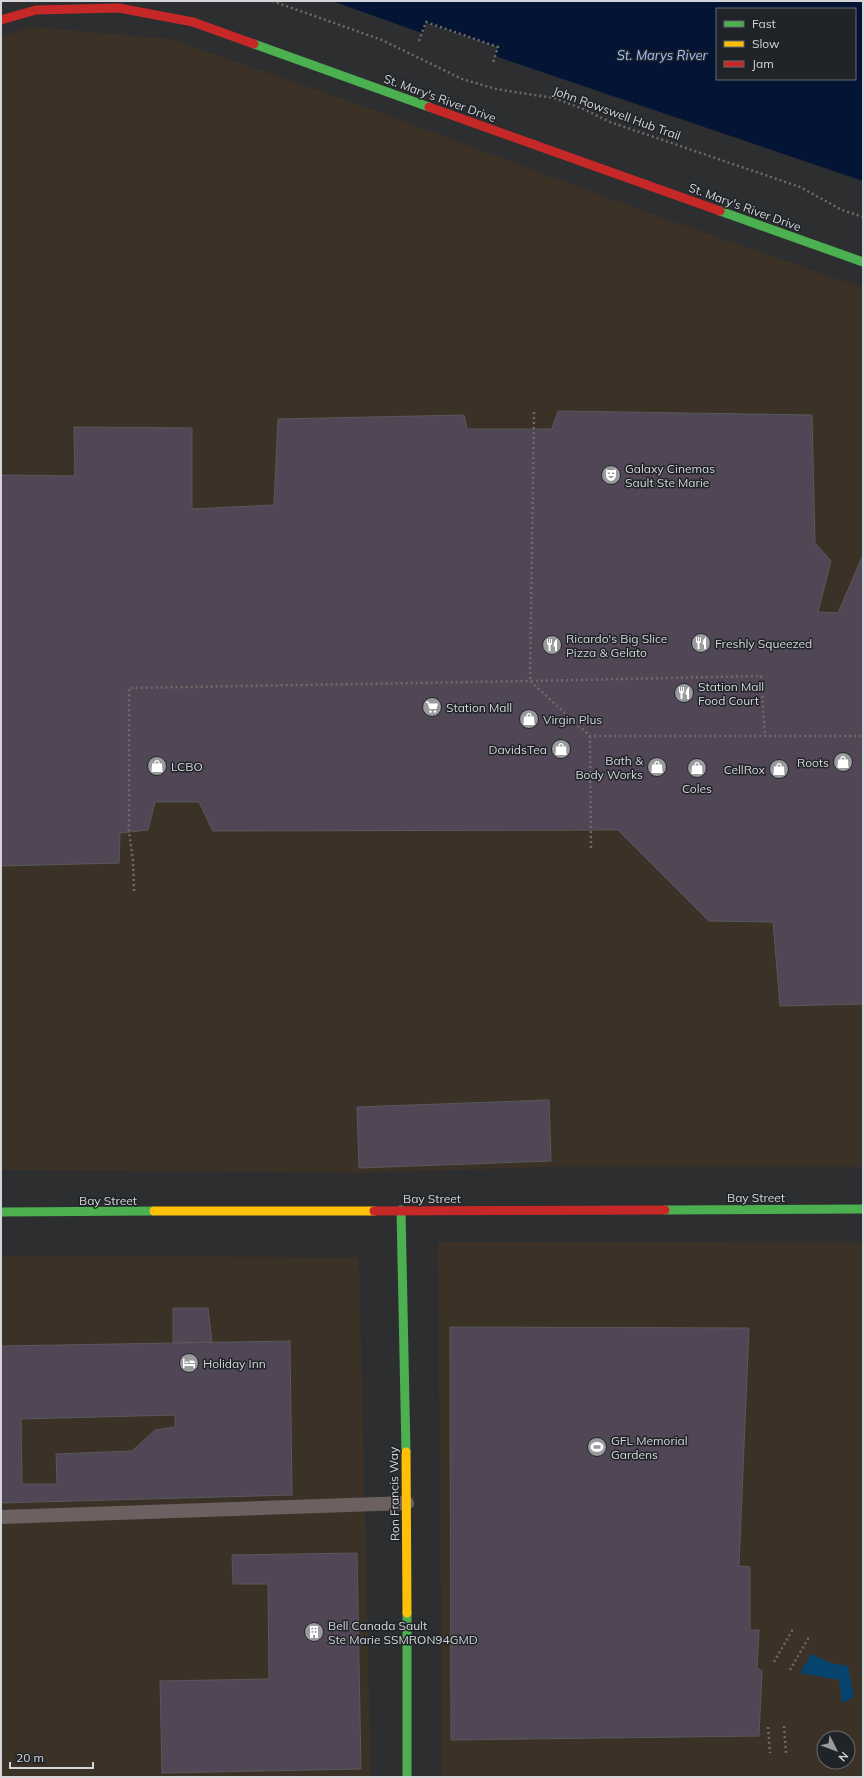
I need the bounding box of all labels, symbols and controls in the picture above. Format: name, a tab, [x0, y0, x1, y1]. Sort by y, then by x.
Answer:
legend	[716, 8, 856, 80]
text: Fast	[752, 16, 776, 31]
text: Slow	[752, 36, 780, 51]
water label: St. Marys River	[617, 47, 709, 63]
text: Jam	[752, 56, 774, 71]
street label: St. Mary's River Drive	[382, 71, 498, 125]
street label: John Rowswell Hub Trail	[551, 83, 683, 143]
street label: St. Mary's River Drive	[687, 180, 803, 234]
place label: Galaxy Cinemas Sault Ste Marie	[625, 461, 715, 490]
theatre icon: Galaxy Cinemas Sault Ste Marie	[600, 464, 622, 486]
place label: Ricardo's Big Slice Pizza & Gelato	[566, 631, 667, 660]
restaurant icon: Freshly Squeezed	[690, 632, 712, 654]
restaurant icon: Ricardo's Big Slice Pizza & Gelato	[541, 634, 563, 656]
place label: Freshly Squeezed	[715, 636, 812, 651]
place label: Station Mall Food Court	[698, 679, 764, 708]
restaurant icon: Station Mall Food Court	[673, 682, 695, 704]
supermarket icon: Station Mall	[421, 696, 443, 718]
place label: Station Mall	[446, 700, 512, 715]
shop icon: Virgin Plus	[518, 708, 540, 730]
place label: Virgin Plus	[543, 712, 602, 727]
shop icon: DavidsTea	[550, 738, 572, 760]
place label: DavidsTea	[488, 742, 547, 757]
shop icon: Roots	[832, 751, 854, 773]
place label: Bath & Body Works	[575, 753, 644, 782]
shop icon: LCBO	[146, 755, 168, 777]
place label: Roots	[797, 755, 829, 770]
shop icon: Bath & Body Works	[646, 756, 668, 778]
shop icon: Coles	[686, 757, 708, 779]
shop icon: CellRox	[768, 758, 790, 780]
place label: LCBO	[171, 759, 203, 774]
place label: CellRox	[724, 762, 766, 777]
place label: Coles	[682, 781, 712, 796]
street label: Bay Street	[727, 1190, 785, 1205]
street label: Bay Street	[403, 1191, 461, 1206]
street label: Bay Street	[79, 1193, 137, 1208]
hotel icon: Holiday Inn	[178, 1352, 200, 1374]
place label: Holiday Inn	[203, 1356, 266, 1371]
place label: GFL Memorial Gardens	[611, 1433, 688, 1462]
sports icon: GFL Memorial Gardens	[586, 1436, 608, 1458]
street label: Ron Francis Way	[386, 1446, 402, 1541]
place label: Bell Canada Sault Ste Marie SSMRON94GMD	[328, 1618, 478, 1647]
building icon: Bell Canada Sault Ste Marie SSMRON94GMD	[303, 1621, 325, 1643]
north arrow	[816, 1730, 856, 1770]
scale bar	[10, 1744, 93, 1770]
text: N	[835, 1749, 851, 1764]
text: 20 m	[16, 1750, 44, 1765]

